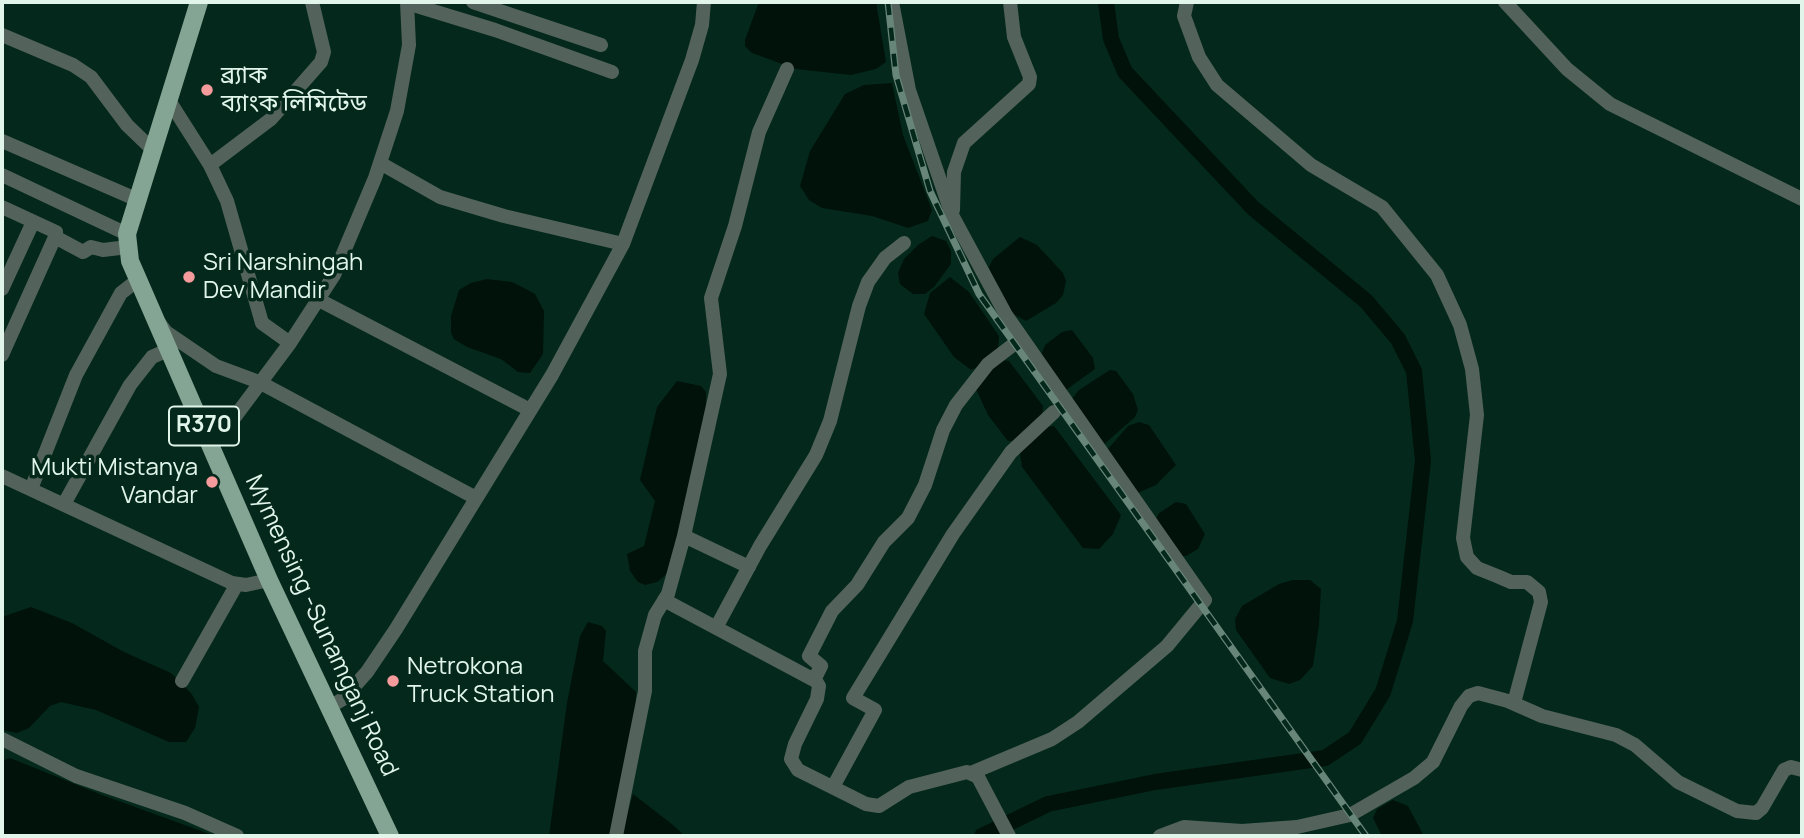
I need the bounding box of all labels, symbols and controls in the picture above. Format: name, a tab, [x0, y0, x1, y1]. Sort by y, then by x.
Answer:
place label: ব্র্যাক ব্যাংক লিমিটেড	[221, 62, 367, 118]
marker: ব্র্যাক ব্যাংক লিমিটেড	[199, 82, 215, 98]
place label: Sri Narshingah Dev Mandir	[203, 249, 363, 305]
marker: Sri Narshingah Dev Mandir	[181, 269, 197, 285]
road number: R370	[169, 406, 239, 446]
place label: Mukti Mistanya Vandar	[31, 454, 198, 510]
street label: Mymensing -Sunamganj Road	[238, 471, 404, 781]
marker: Mukti Mistanya Vandar	[204, 474, 220, 490]
place label: Netrokona Truck Station	[407, 653, 554, 709]
marker: Netrokona Truck Station	[385, 673, 401, 689]

